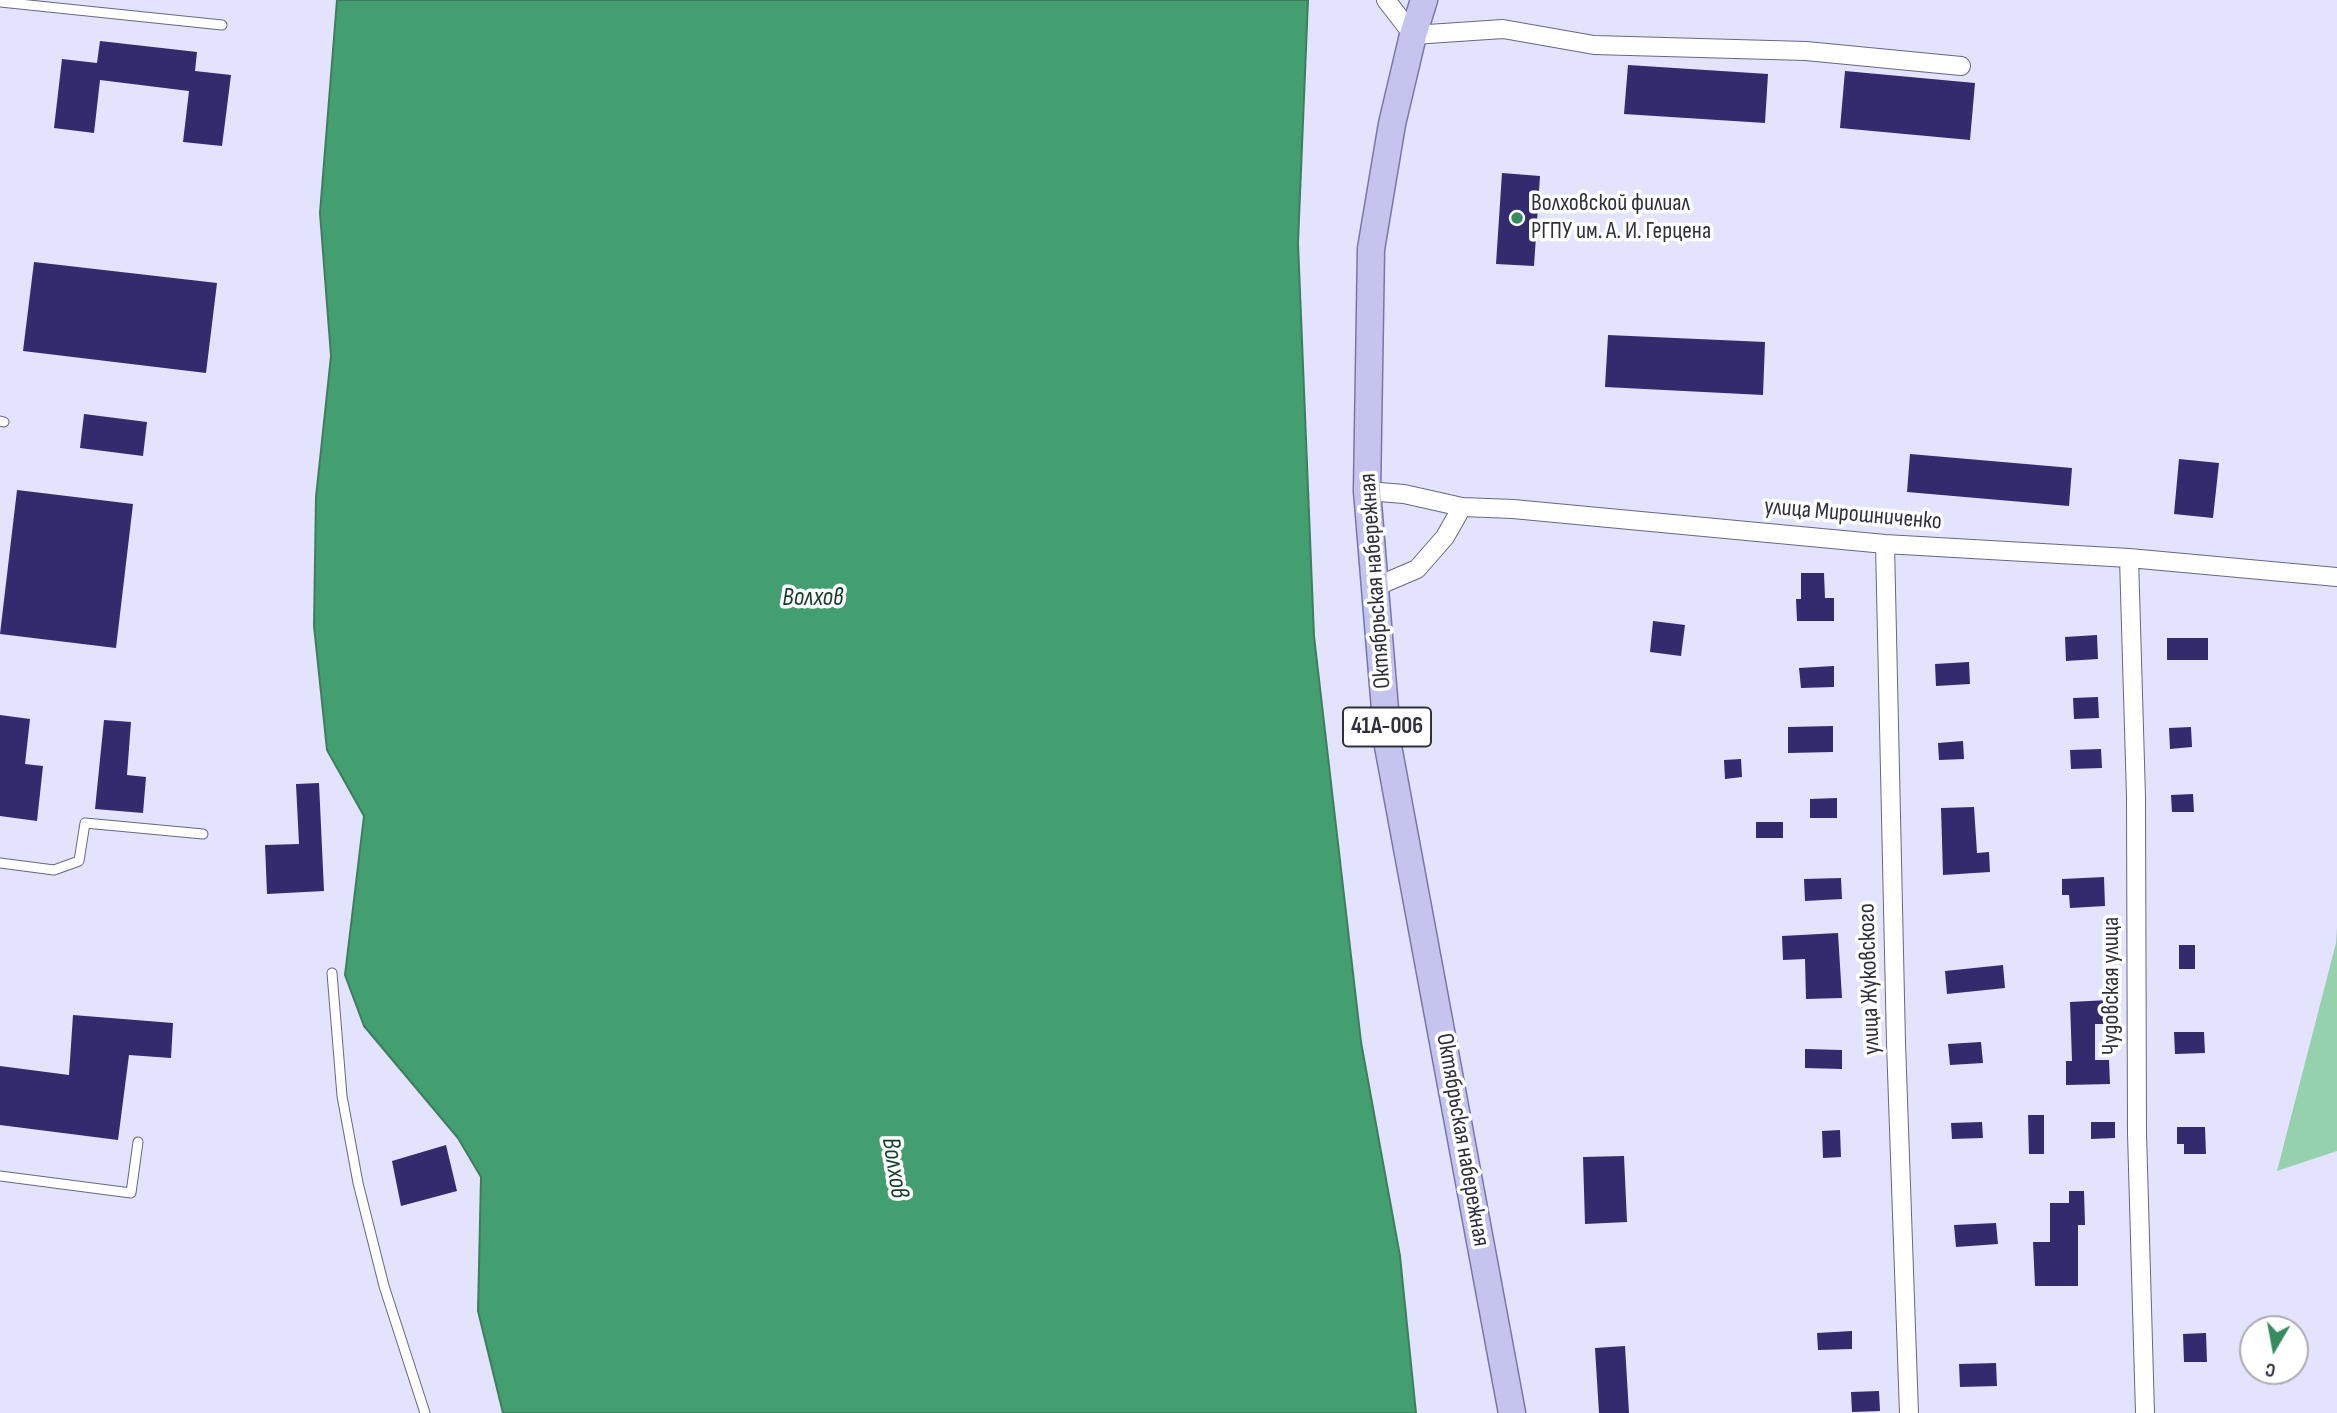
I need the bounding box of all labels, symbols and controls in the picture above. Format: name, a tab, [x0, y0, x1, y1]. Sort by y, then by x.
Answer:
place label: Волховской филиал РГПУ им. А. И. Герцена	[1531, 190, 1711, 246]
marker: Волховской филиал РГПУ им. А. И. Герцена	[1509, 210, 1525, 226]
street label: Октябрьская набережная	[1354, 472, 1398, 690]
street label: улица Мирошниченко	[1763, 493, 1943, 537]
water label: Волхов	[782, 582, 844, 614]
road number: 41А-006	[1343, 708, 1431, 747]
street label: улица Жуковского	[1853, 903, 1887, 1055]
street label: Чудовская улица	[2098, 917, 2126, 1055]
street label: Октябрьская набережная	[1429, 1031, 1495, 1249]
water label: Волхов	[874, 1135, 914, 1201]
north arrow	[2239, 1315, 2309, 1385]
text: С	[2264, 1357, 2277, 1381]

